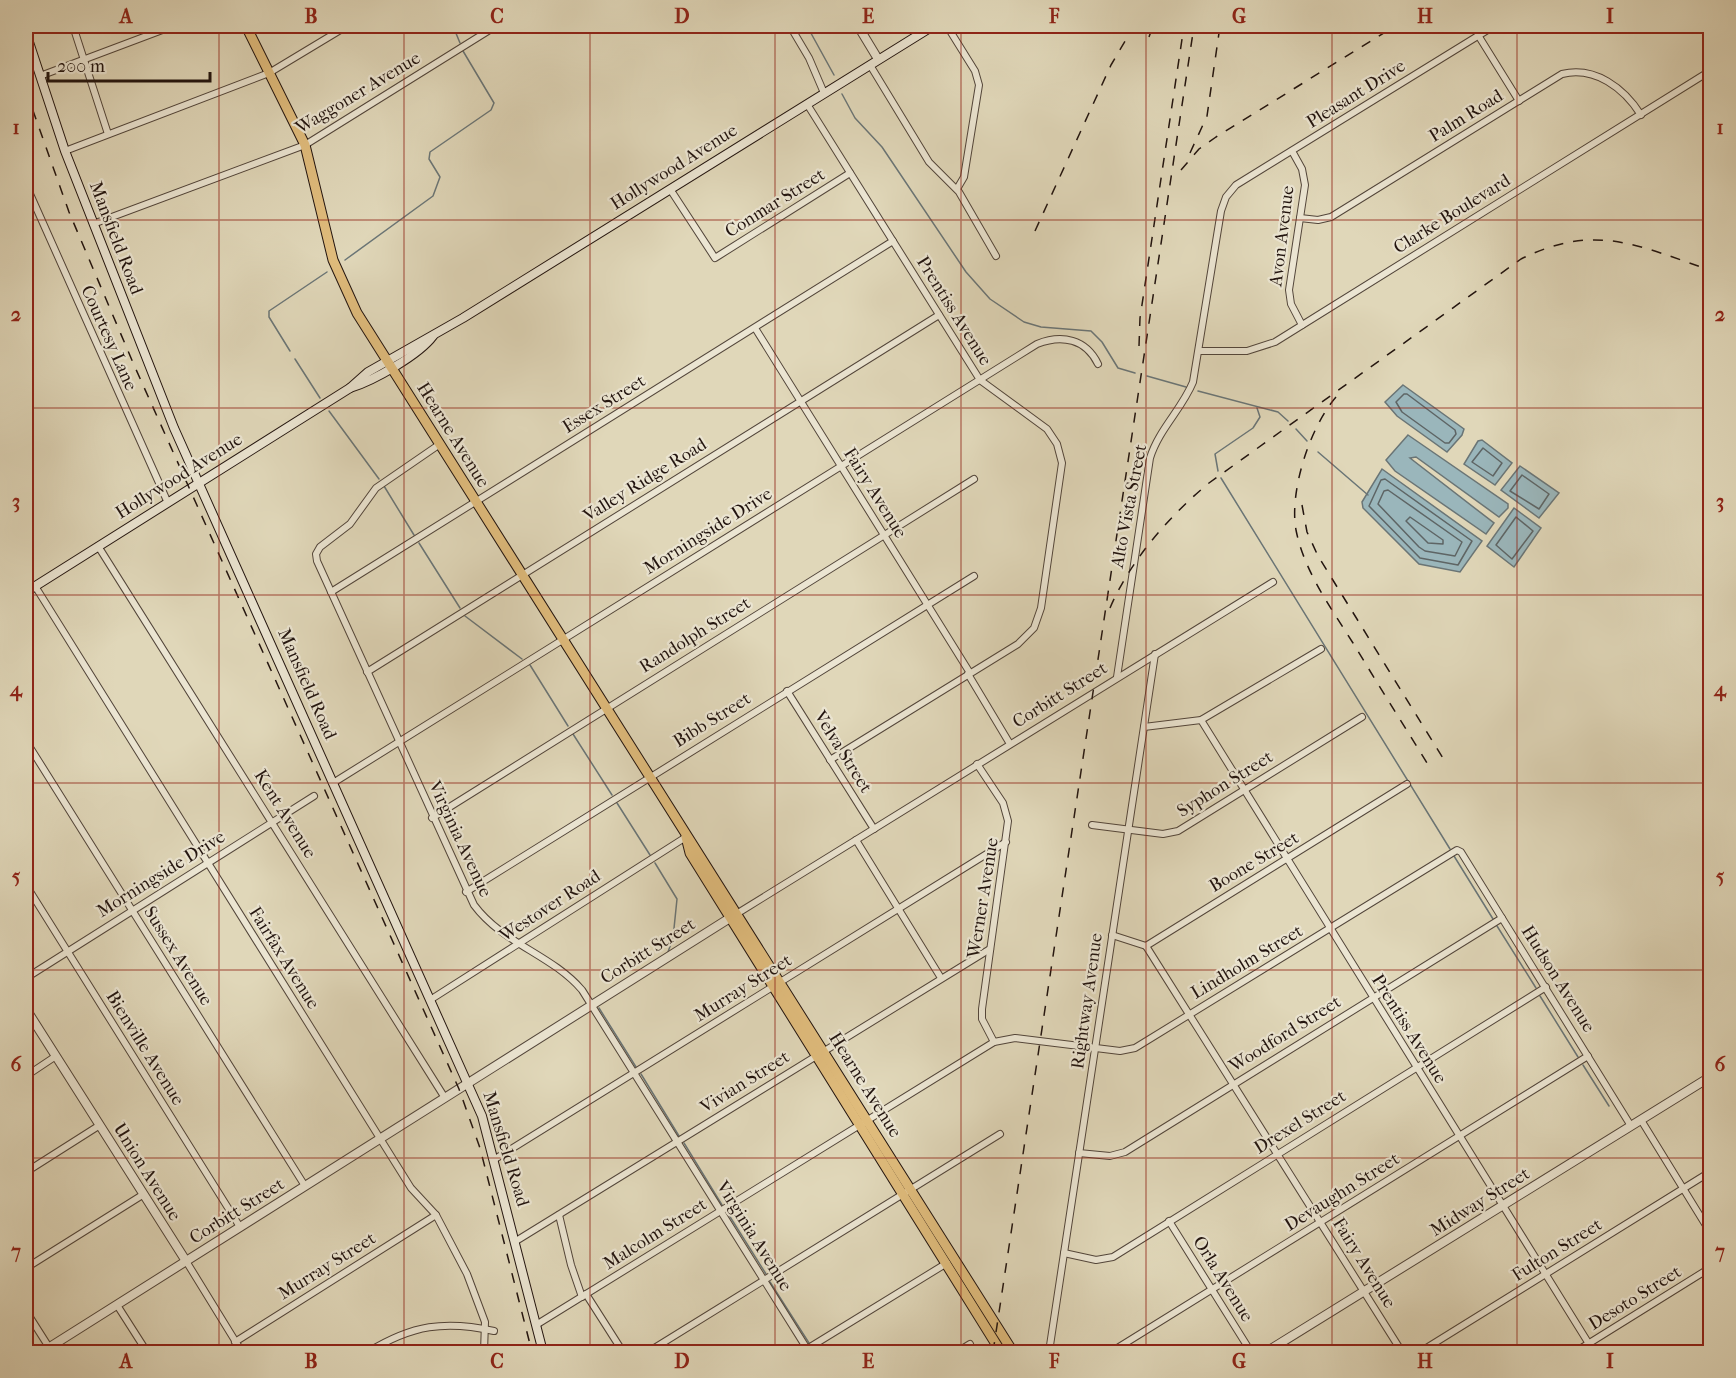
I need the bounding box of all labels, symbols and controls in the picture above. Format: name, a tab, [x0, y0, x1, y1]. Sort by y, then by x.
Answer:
text: A	[118, 5, 134, 28]
text: B	[304, 5, 318, 28]
text: C	[490, 5, 504, 28]
text: D	[674, 5, 690, 28]
text: E	[862, 5, 874, 28]
text: F	[1048, 5, 1060, 28]
text: G	[1232, 5, 1246, 28]
text: H	[1417, 5, 1433, 28]
text: I	[1606, 5, 1614, 28]
scale bar	[48, 45, 210, 83]
street label: Waggoner Avenue	[291, 47, 424, 139]
street label: Pleasant Drive	[1303, 55, 1409, 133]
text: 200 m	[57, 56, 105, 77]
street label: Palm Road	[1425, 85, 1507, 147]
text: 1	[12, 116, 20, 139]
text: 1	[1716, 116, 1724, 139]
street label: Hollywood Avenue	[607, 120, 741, 214]
street label: Conmar Street	[721, 164, 829, 242]
street label: Clarke Boulevard	[1390, 170, 1514, 258]
street label: Mansfield Road	[85, 179, 147, 298]
street label: Avon Avenue	[1265, 184, 1299, 289]
street label: Prentiss Avenue	[912, 253, 996, 369]
street label: Courtesy Lane	[76, 282, 142, 394]
text: 2	[11, 303, 21, 326]
text: 2	[1715, 303, 1725, 326]
street label: Essex Street	[559, 370, 650, 438]
street label: Hearne Avenue	[412, 378, 494, 492]
street label: Hollywood Avenue	[112, 429, 246, 523]
street label: Valley Ridge Road	[579, 434, 711, 527]
street label: Alto Vista Street	[1107, 442, 1151, 571]
street label: Fairy Avenue	[839, 444, 911, 542]
street label: Morningside Drive	[640, 483, 776, 579]
text: 3	[12, 490, 20, 513]
text: 3	[1716, 490, 1724, 513]
street label: Randolph Street	[636, 592, 755, 678]
street label: Mansfield Road	[273, 625, 341, 743]
street label: Corbitt Street	[1009, 657, 1112, 732]
text: 4	[9, 678, 23, 702]
text: 4	[1713, 678, 1727, 702]
street label: Bibb Street	[670, 688, 755, 752]
street label: Velva Street	[809, 706, 877, 797]
street label: Syphon Street	[1173, 746, 1277, 822]
street label: Kent Avenue	[249, 766, 321, 862]
street label: Virginia Avenue	[424, 777, 496, 900]
street label: Morningside Drive	[93, 826, 229, 922]
street label: Boone Street	[1206, 827, 1303, 897]
street label: Werner Avenue	[963, 836, 1003, 961]
text: 5	[12, 865, 21, 888]
street label: Westover Road	[495, 865, 605, 947]
text: 5	[1716, 865, 1725, 888]
street label: Sussex Avenue	[139, 903, 217, 1009]
street label: Fairfax Avenue	[244, 903, 324, 1013]
street label: Corbitt Street	[597, 913, 700, 988]
street label: Lindholm Street	[1187, 920, 1307, 1004]
street label: Hudson Avenue	[1517, 922, 1599, 1036]
street label: Rightway Avenue	[1067, 932, 1107, 1070]
street label: Murray Street	[690, 949, 796, 1026]
street label: Prentiss Avenue	[1367, 971, 1451, 1087]
street label: Bienville Avenue	[101, 987, 189, 1109]
street label: Woodford Street	[1224, 991, 1345, 1077]
street label: Hearne Avenue	[824, 1028, 906, 1142]
street label: Vivian Street	[696, 1046, 794, 1118]
text: 6	[11, 1053, 23, 1076]
text: 6	[1715, 1053, 1727, 1076]
street label: Drexel Street	[1250, 1085, 1350, 1159]
street label: Mansfield Road	[479, 1089, 534, 1209]
street label: Union Avenue	[109, 1119, 185, 1225]
street label: Devaughn Street	[1281, 1148, 1404, 1236]
street label: Midway Street	[1426, 1163, 1534, 1241]
street label: Corbitt Street	[186, 1173, 289, 1248]
street label: Virginia Avenue	[711, 1176, 796, 1295]
street label: Malcolm Street	[599, 1194, 711, 1274]
street label: Fairy Avenue	[1328, 1214, 1400, 1312]
street label: Fulton Street	[1508, 1214, 1606, 1286]
street label: Murray Street	[274, 1227, 380, 1304]
street label: Orla Avenue	[1188, 1232, 1258, 1326]
text: 7	[10, 1240, 21, 1263]
text: 7	[1714, 1240, 1725, 1263]
street label: Desoto Street	[1585, 1261, 1686, 1335]
text: A	[118, 1350, 134, 1373]
text: B	[304, 1350, 318, 1373]
text: C	[490, 1350, 504, 1373]
text: D	[674, 1350, 690, 1373]
text: E	[862, 1350, 874, 1373]
text: F	[1048, 1350, 1060, 1373]
text: G	[1232, 1350, 1246, 1373]
text: H	[1417, 1350, 1433, 1373]
text: I	[1606, 1350, 1614, 1373]

